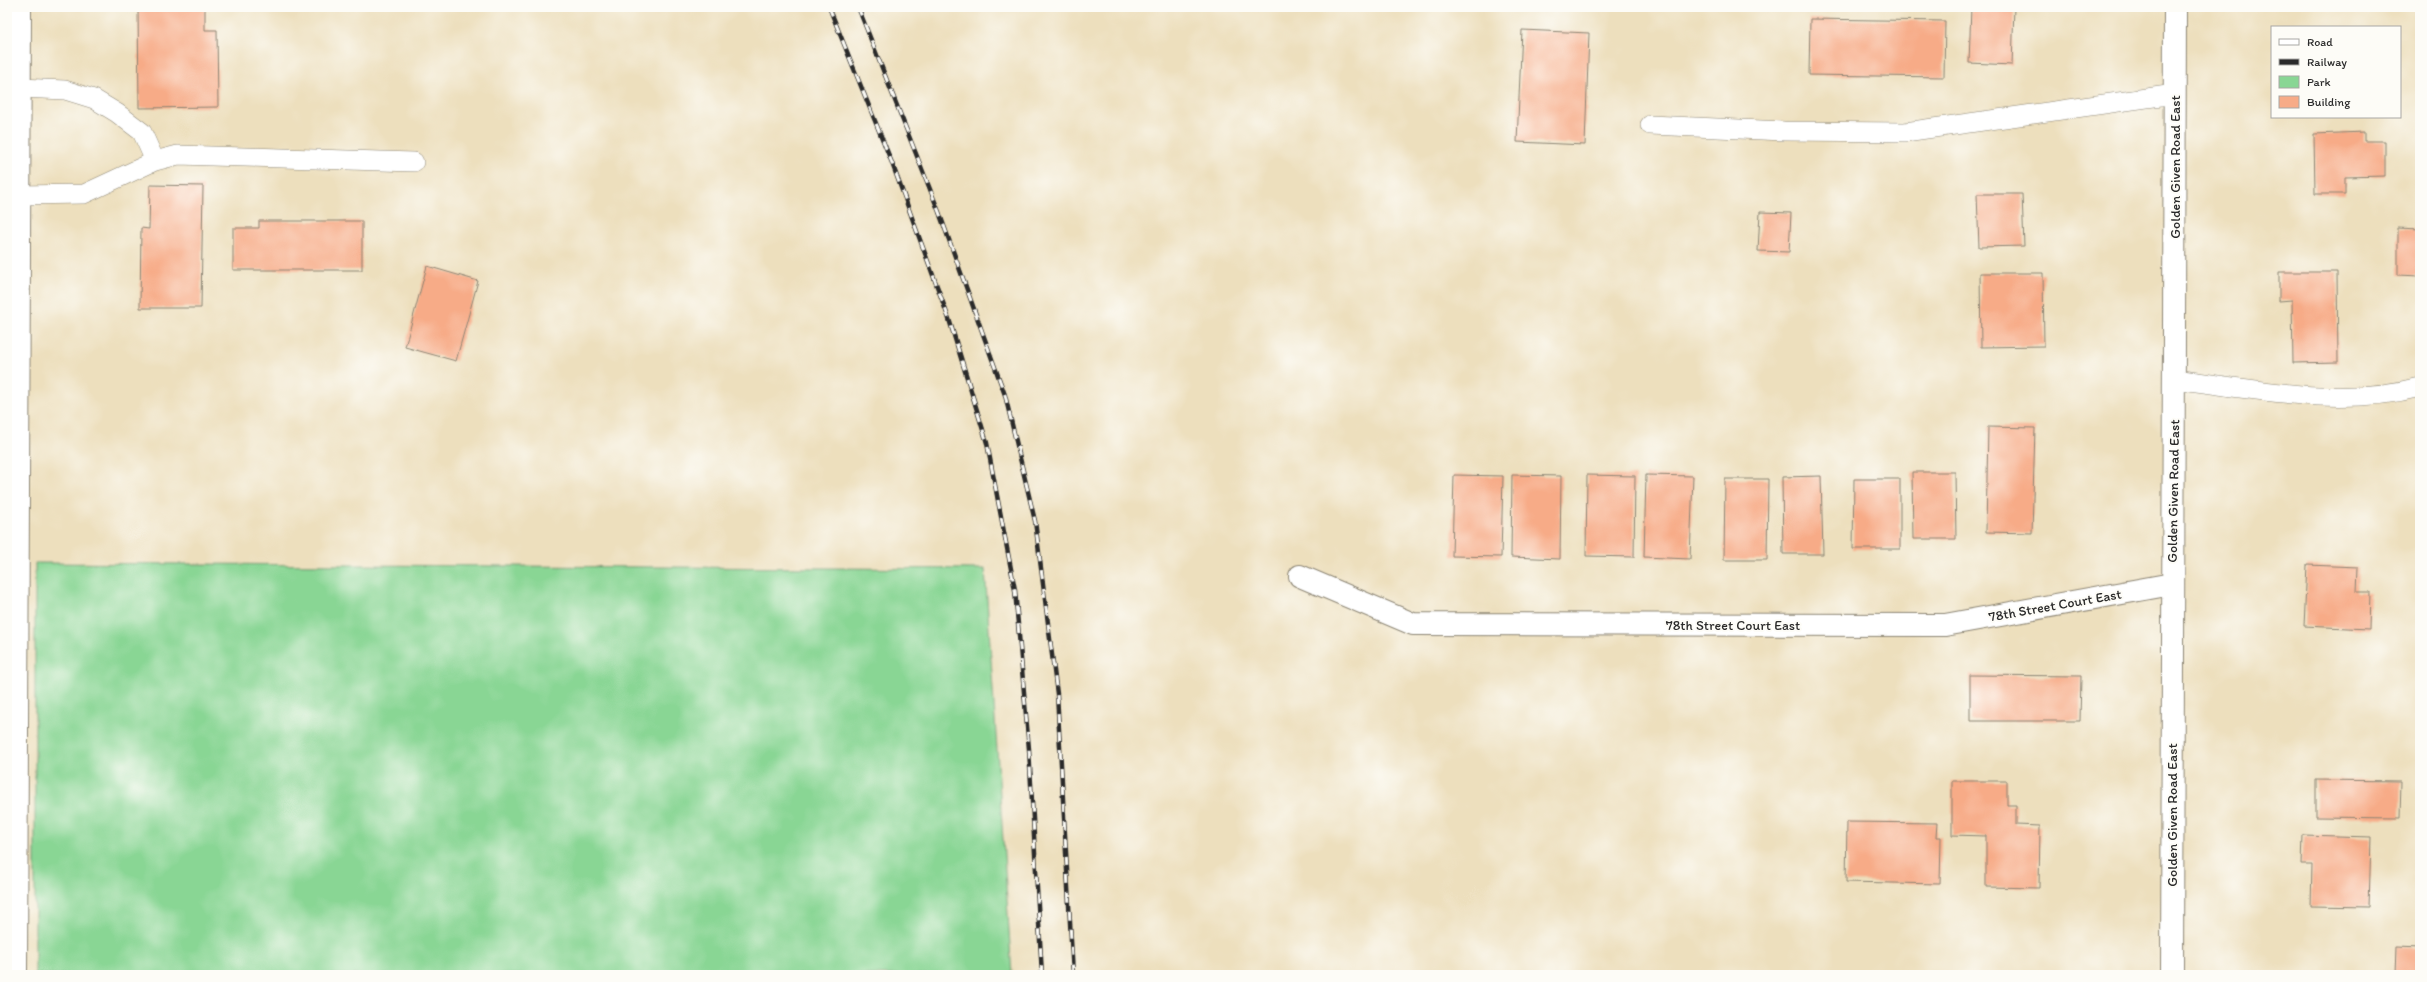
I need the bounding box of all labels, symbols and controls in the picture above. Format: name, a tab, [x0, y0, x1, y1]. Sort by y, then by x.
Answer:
legend	[2271, 26, 2401, 118]
text: Road	[2307, 35, 2333, 49]
text: Railway	[2307, 55, 2347, 69]
text: Park	[2307, 75, 2331, 89]
street label: Golden Given Road East	[2167, 95, 2184, 239]
text: Building	[2307, 95, 2351, 109]
street label: Golden Given Road East	[2164, 419, 2183, 563]
street label: 78th Street Court East	[1987, 585, 2123, 626]
street label: 78th Street Court East	[1666, 617, 1800, 634]
street label: Golden Given Road East	[2164, 743, 2181, 887]

